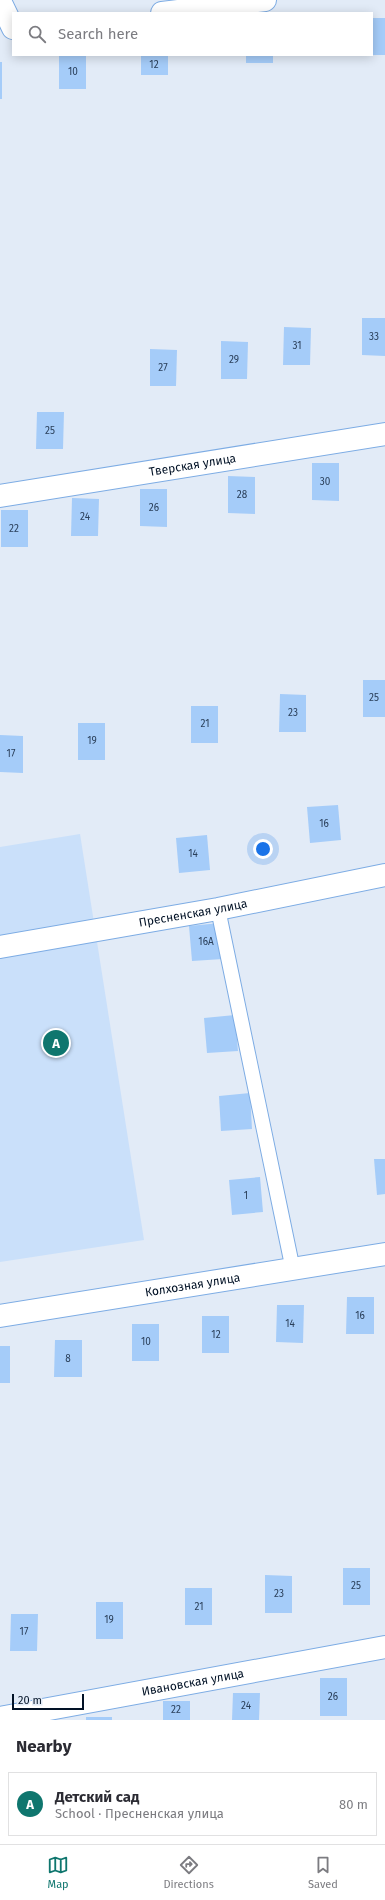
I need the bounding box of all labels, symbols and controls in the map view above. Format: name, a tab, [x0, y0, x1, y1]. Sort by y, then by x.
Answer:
search box	[12, 12, 373, 56]
icon: search	[26, 23, 48, 45]
text: Search here	[58, 25, 138, 43]
house number: 12	[149, 59, 159, 71]
house number: 10	[68, 66, 78, 78]
house number: 33	[369, 331, 379, 343]
house number: 31	[292, 340, 302, 352]
house number: 29	[229, 354, 239, 366]
house number: 27	[158, 362, 168, 374]
house number: 25	[45, 425, 55, 437]
street label: Тверская улица	[148, 451, 237, 479]
house number: 30	[320, 476, 331, 488]
house number: 28	[237, 489, 248, 501]
house number: 26	[149, 502, 159, 514]
house number: 24	[80, 511, 91, 523]
house number: 22	[9, 523, 19, 535]
house number: 25	[369, 692, 379, 704]
house number: 23	[288, 707, 298, 719]
house number: 21	[200, 718, 210, 730]
house number: 19	[87, 735, 97, 747]
house number: 17	[7, 748, 16, 760]
house number: 16	[319, 818, 329, 830]
your location	[253, 839, 273, 859]
house number: 14	[188, 848, 199, 860]
street label: Пресненская улица	[138, 896, 248, 930]
house number: 16А	[198, 936, 214, 948]
pin: A	[43, 1028, 69, 1058]
house number: 1	[244, 1190, 248, 1202]
street label: Колхозная улица	[144, 1270, 241, 1300]
house number: 16	[355, 1310, 365, 1322]
house number: 14	[285, 1318, 296, 1330]
house number: 12	[211, 1329, 221, 1341]
house number: 10	[141, 1336, 151, 1348]
house number: 8	[65, 1353, 71, 1365]
house number: 25	[351, 1580, 361, 1592]
house number: 23	[274, 1588, 284, 1600]
house number: 21	[194, 1601, 204, 1613]
house number: 19	[104, 1614, 114, 1626]
house number: 17	[20, 1626, 29, 1638]
street label: Ивановская улица	[140, 1666, 245, 1699]
house number: 26	[328, 1691, 338, 1703]
scale bar	[12, 1692, 84, 1711]
text: 20 m	[18, 1694, 42, 1707]
house number: 24	[241, 1700, 252, 1712]
house number: 22	[171, 1704, 181, 1716]
text: Nearby	[16, 1736, 71, 1757]
text: Детский сад	[55, 1788, 139, 1806]
text: A	[26, 1797, 34, 1812]
text: 80 m	[339, 1797, 368, 1812]
text: School · Пресненская улица	[55, 1806, 224, 1821]
tab: Map	[47, 1854, 69, 1891]
tab: Directions	[163, 1854, 214, 1891]
tab: Saved	[308, 1854, 338, 1891]

